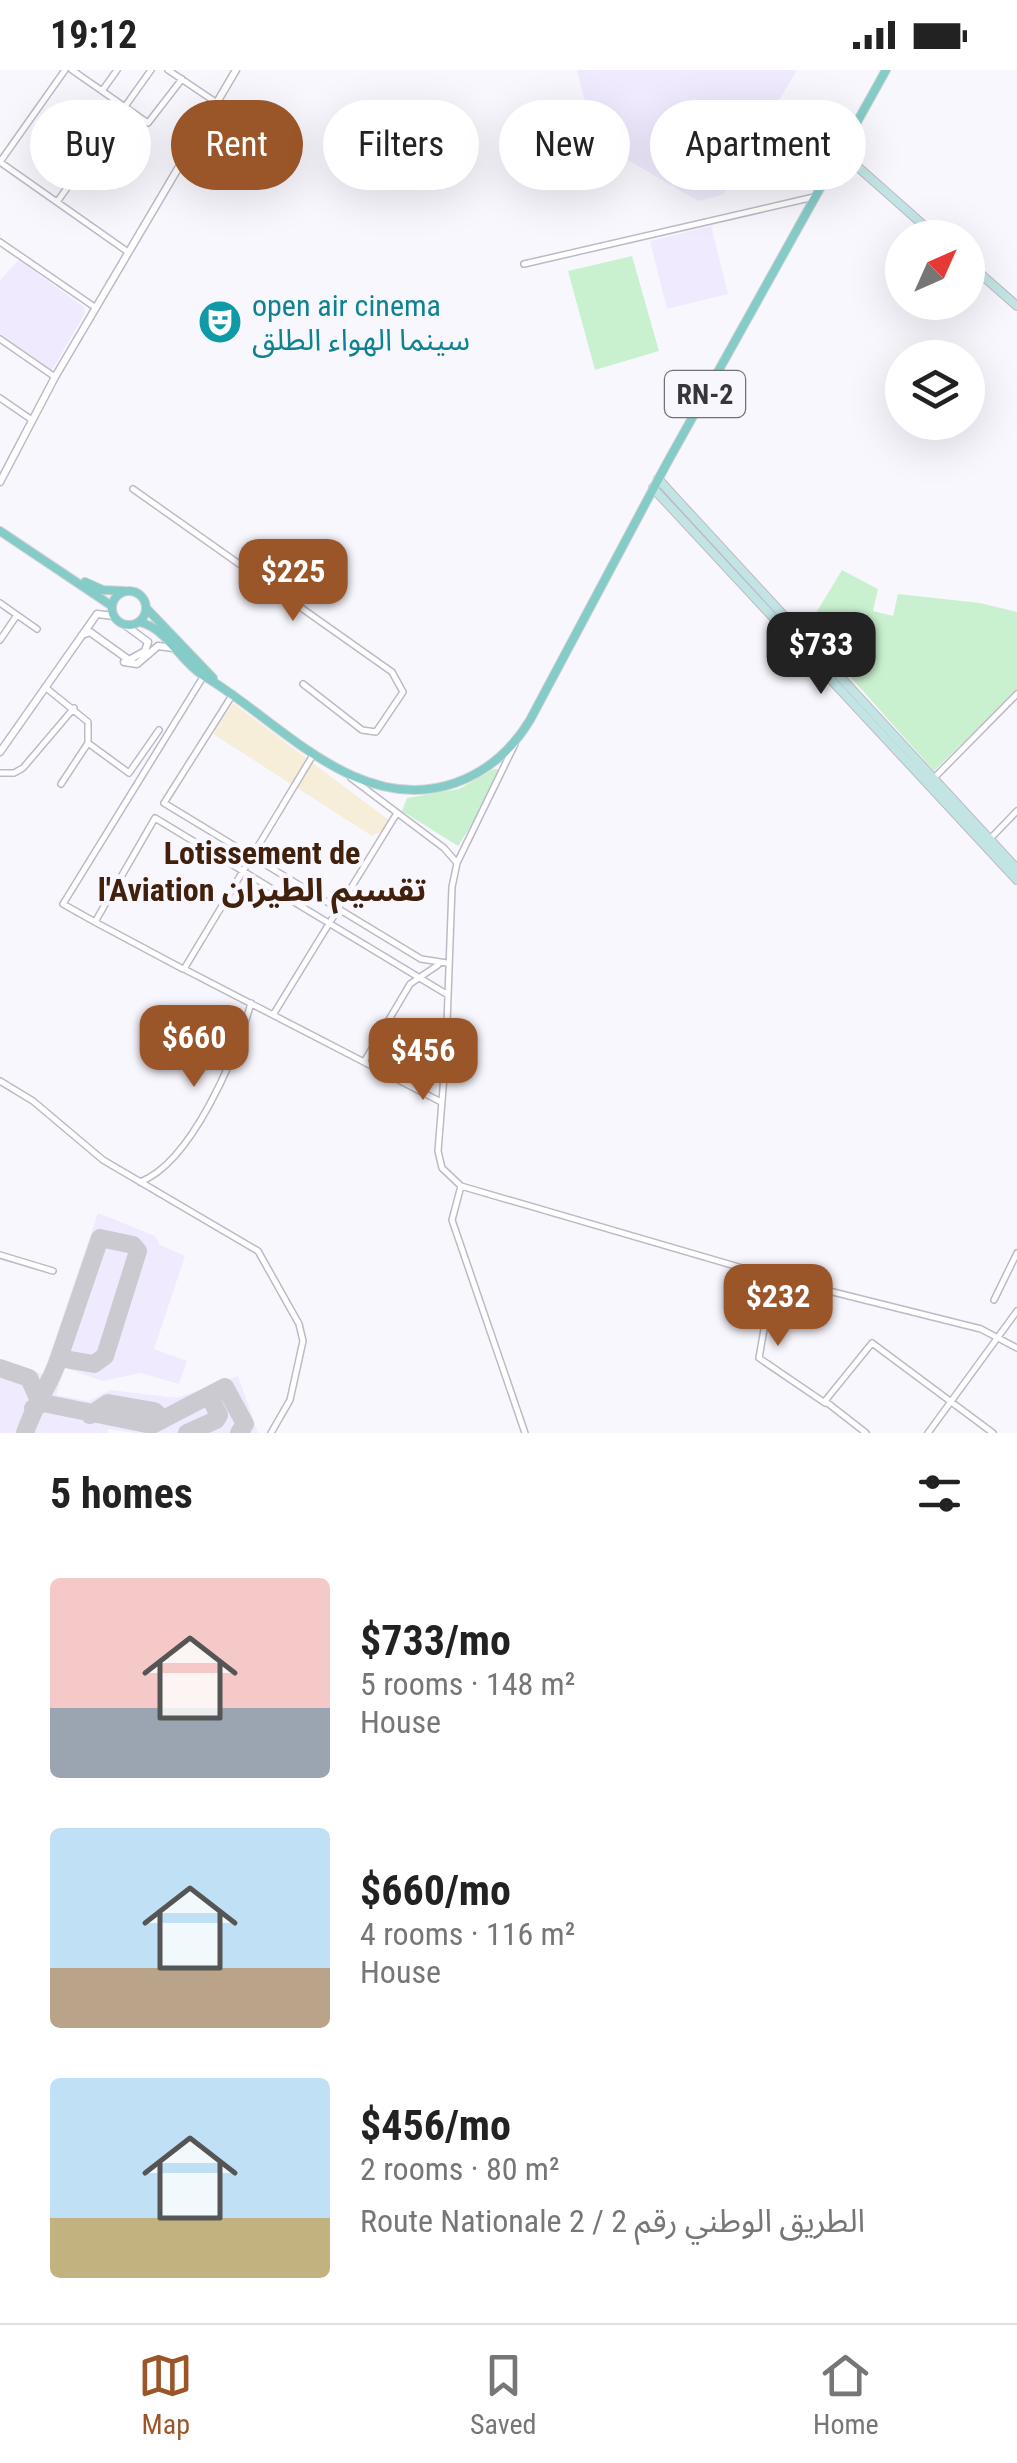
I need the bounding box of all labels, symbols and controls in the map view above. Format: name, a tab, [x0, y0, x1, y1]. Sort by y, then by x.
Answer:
text: 19:12	[50, 13, 137, 57]
chip: Buy	[30, 100, 151, 190]
chip: Rent	[171, 100, 303, 190]
chip: Filters	[323, 100, 479, 190]
chip: New	[499, 100, 630, 190]
chip: Apartment	[650, 100, 866, 190]
north arrow	[885, 220, 985, 320]
map controls	[885, 220, 985, 440]
place label: open air cinema سينما الهواء الطلق	[252, 288, 470, 358]
theatre icon: open air cinema سينما الهواء الطلق	[197, 299, 243, 345]
button: layers	[885, 340, 985, 440]
road number: RN-2	[665, 371, 745, 417]
pin: $225	[234, 539, 352, 624]
text: $225	[261, 552, 325, 590]
pin: $733	[762, 612, 880, 697]
text: $733	[789, 625, 853, 663]
district label: Lotissement de l'Aviation تقسيم الطيران	[98, 834, 426, 914]
pin: $660	[135, 1005, 253, 1090]
text: $660	[162, 1018, 226, 1056]
pin: $456	[364, 1018, 482, 1103]
text: $456	[391, 1031, 455, 1069]
pin: $232	[719, 1264, 837, 1349]
text: $232	[746, 1277, 810, 1315]
icon: filters	[912, 1466, 967, 1521]
text: 5 homes	[50, 1469, 193, 1518]
text: $733/mo	[360, 1616, 511, 1665]
icon: home	[130, 1618, 250, 1738]
text: 5 rooms · 148 m²	[360, 1665, 575, 1703]
text: House	[360, 1703, 441, 1741]
text: $660/mo	[360, 1866, 511, 1915]
icon: home	[130, 1868, 250, 1988]
text: 4 rooms · 116 m²	[360, 1915, 575, 1953]
text: House	[360, 1953, 441, 1991]
text: $456/mo	[360, 2101, 511, 2150]
icon: home	[130, 2118, 250, 2238]
text: 2 rooms · 80 m²	[360, 2150, 559, 2188]
text: Route Nationale 2 / الطريق الوطني رقم 2	[360, 2202, 865, 2240]
tab: Map	[138, 2348, 193, 2441]
tab: Saved	[470, 2348, 536, 2441]
tab: Home	[813, 2348, 879, 2441]

